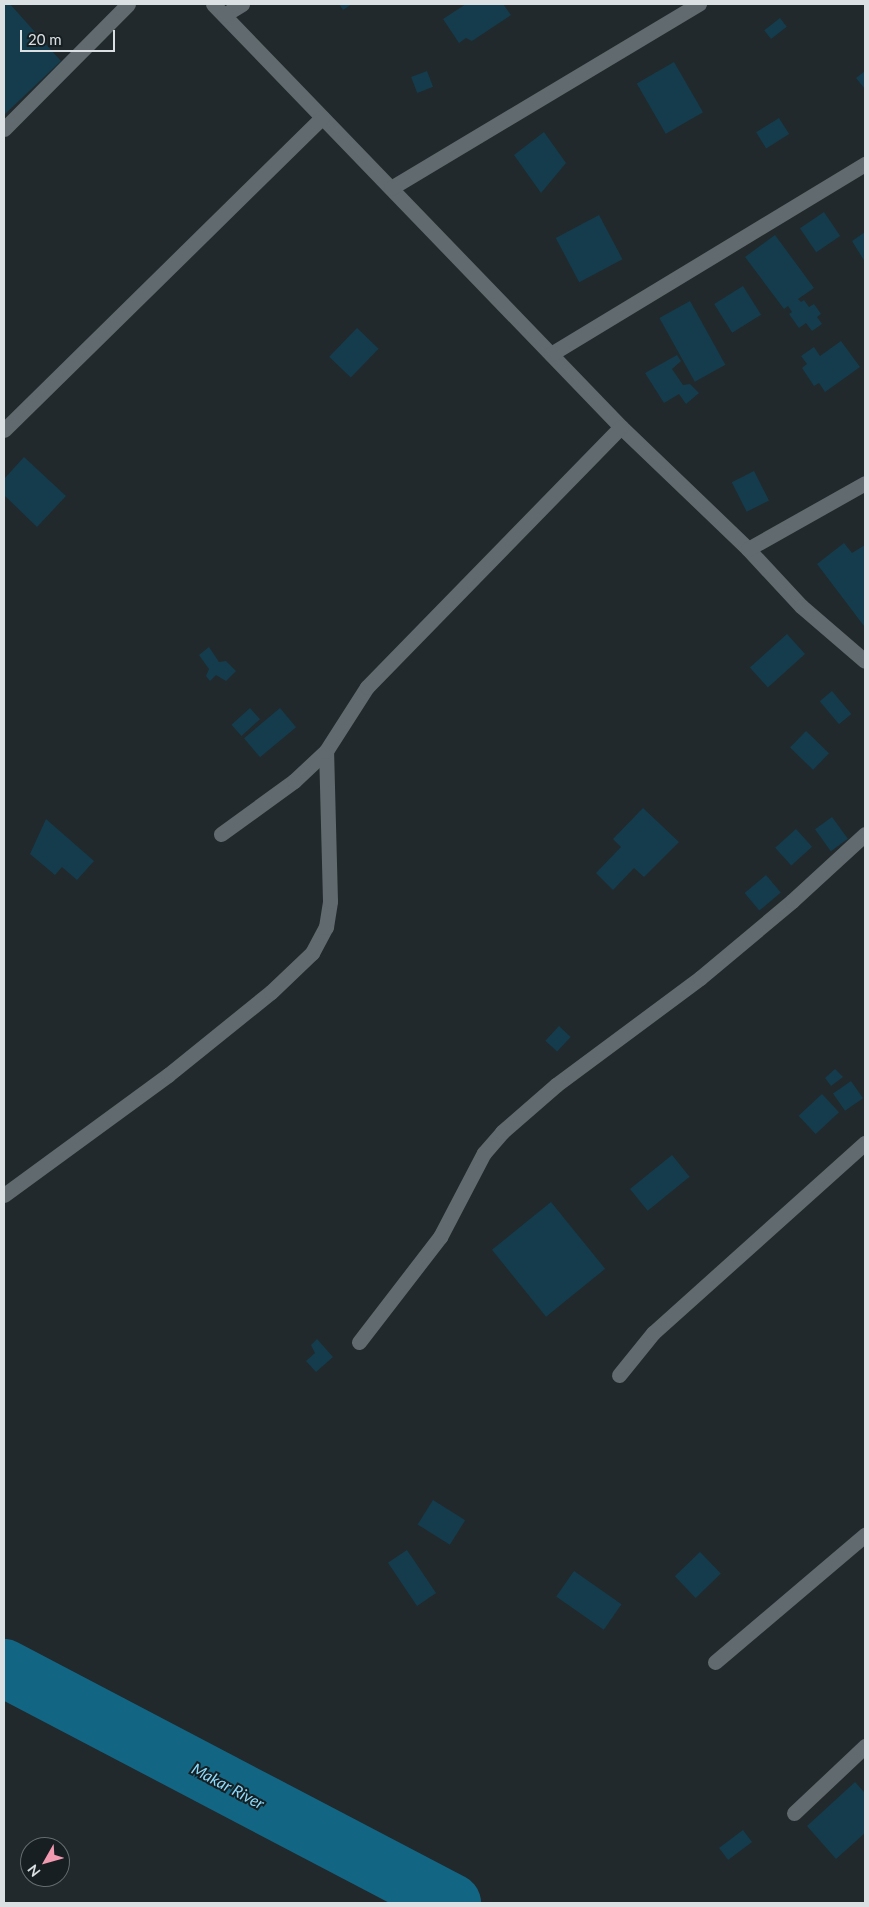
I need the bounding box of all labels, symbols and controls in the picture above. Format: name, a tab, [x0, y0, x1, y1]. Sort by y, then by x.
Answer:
scale bar	[22, 20, 118, 52]
text: 20 m	[28, 30, 62, 48]
water label: Makar River	[188, 1759, 268, 1813]
north arrow	[20, 1837, 70, 1887]
text: N	[24, 1861, 44, 1880]

